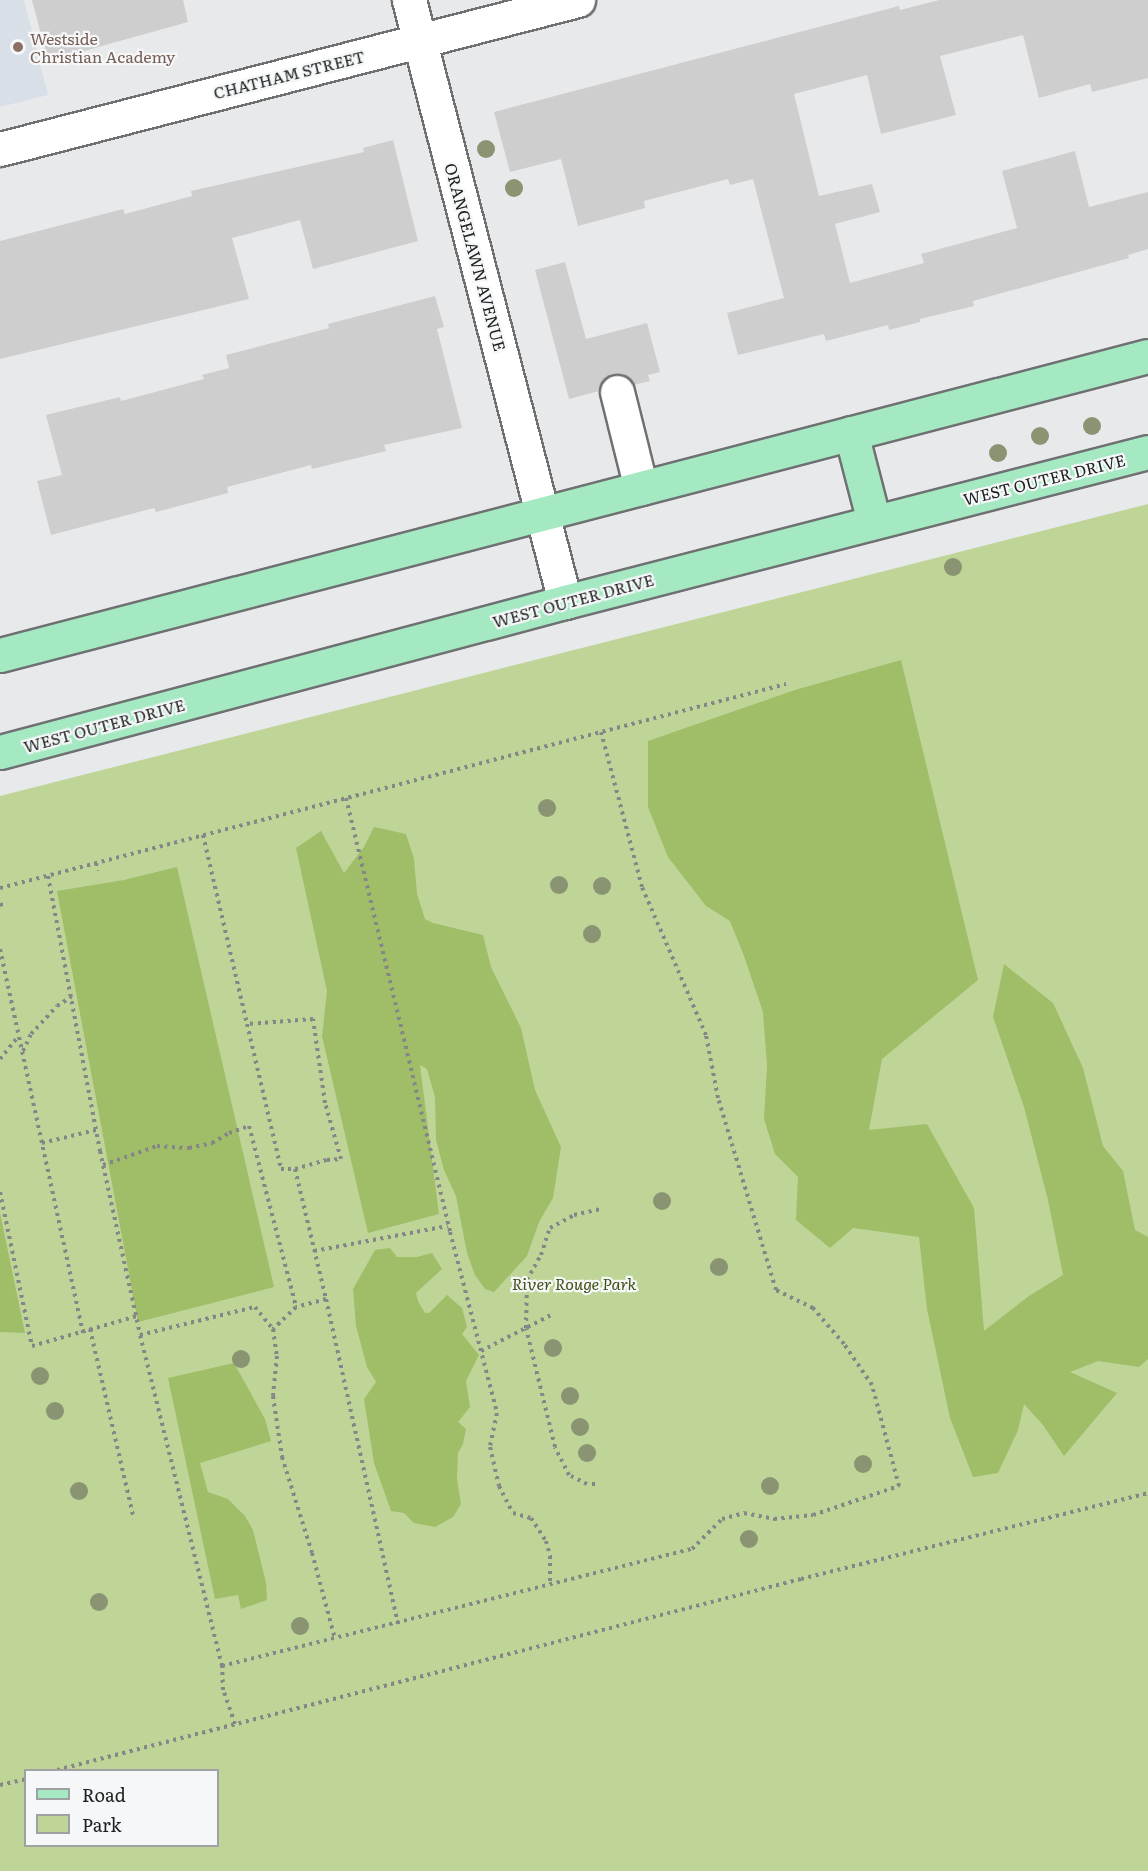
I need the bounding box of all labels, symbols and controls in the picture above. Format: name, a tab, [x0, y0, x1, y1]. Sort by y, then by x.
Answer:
place label: Westside Christian Academy	[30, 28, 175, 66]
marker: Westside Christian Academy	[11, 40, 25, 54]
street label: CHATHAM STREET	[211, 46, 367, 102]
street label: ORANGELAWN AVENUE	[442, 161, 510, 353]
street label: WEST OUTER DRIVE	[961, 450, 1127, 508]
street label: WEST OUTER DRIVE	[490, 569, 656, 631]
street label: WEST OUTER DRIVE	[21, 694, 187, 756]
park label: River Rouge Park	[512, 1273, 636, 1293]
legend	[24, 1769, 219, 1847]
text: Road	[82, 1781, 126, 1808]
text: Park	[82, 1811, 121, 1838]

